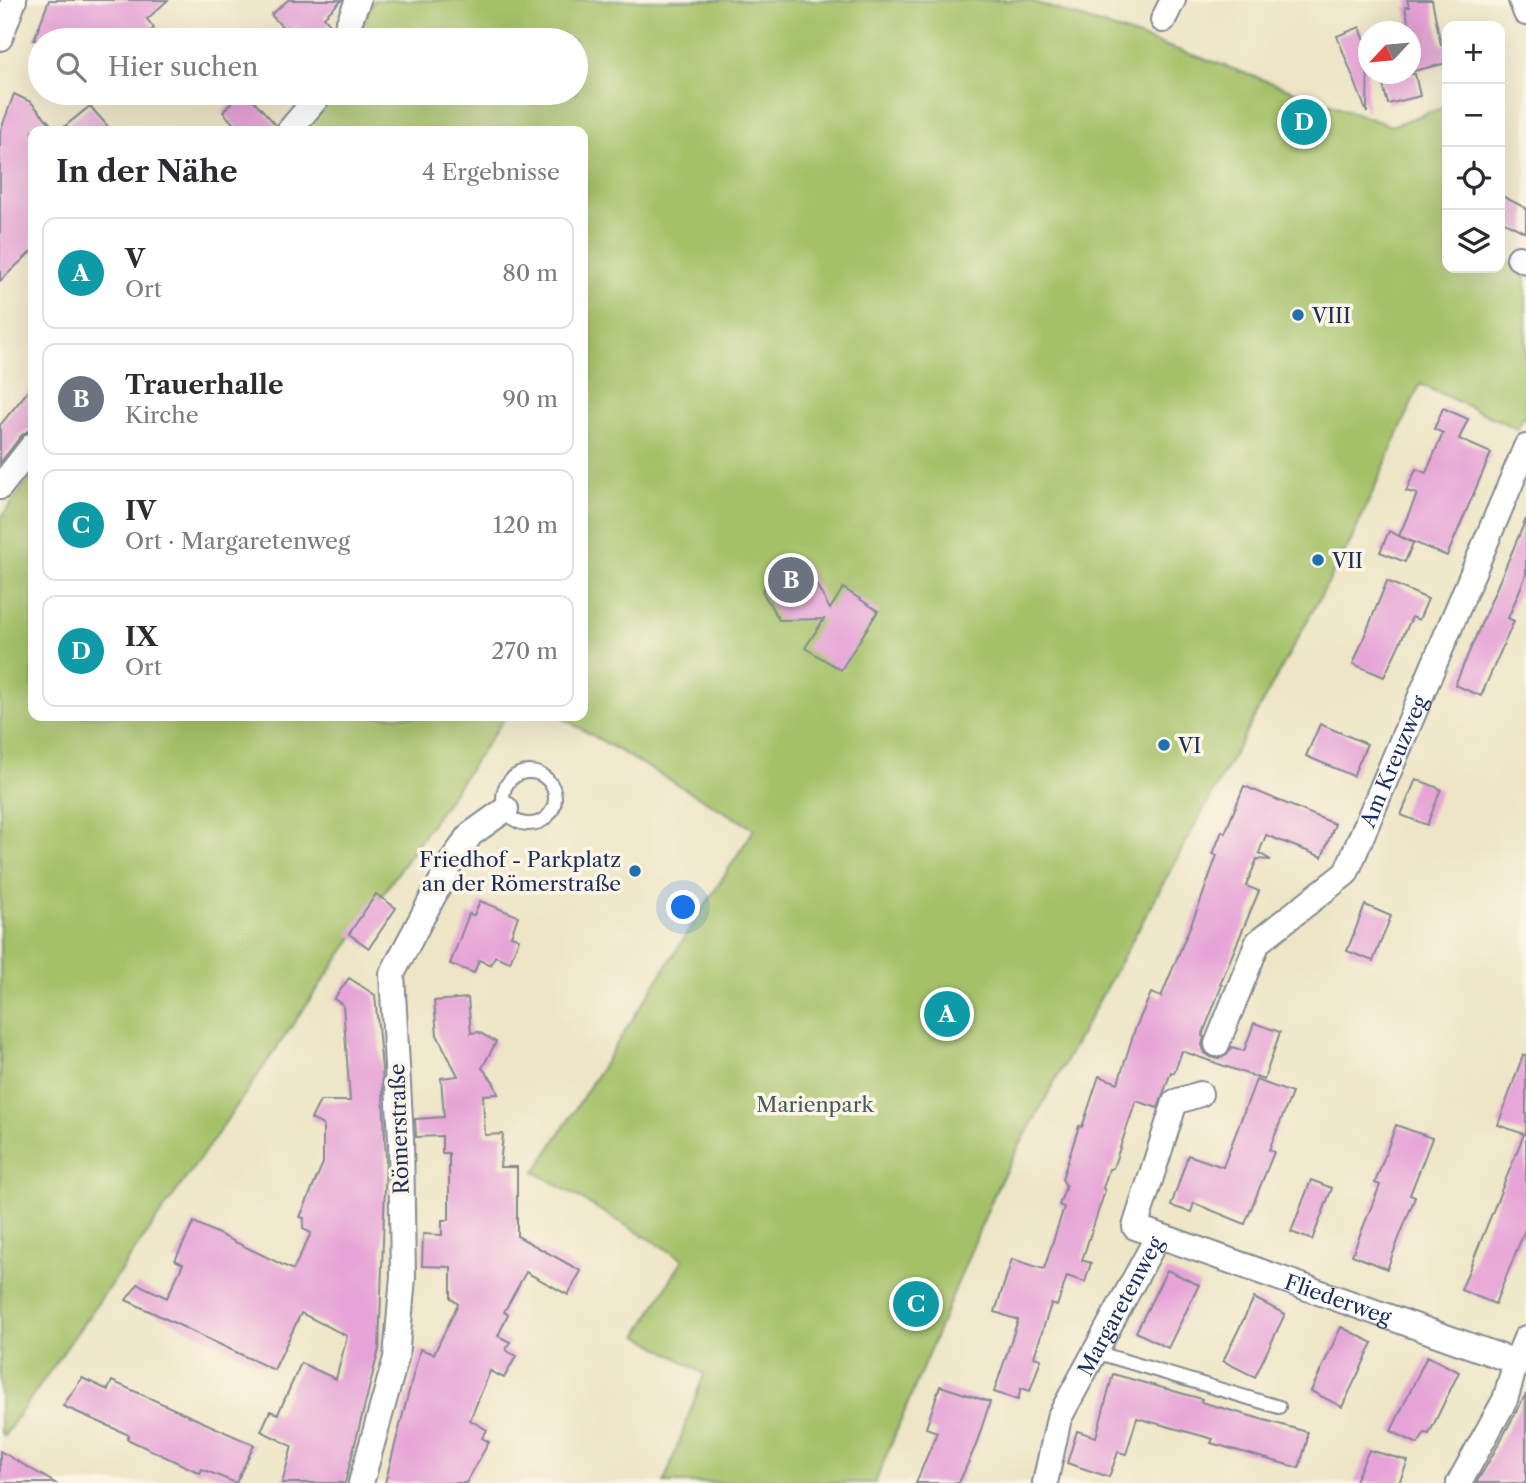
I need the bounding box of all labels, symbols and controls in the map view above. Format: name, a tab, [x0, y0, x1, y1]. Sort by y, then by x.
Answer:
north arrow	[1358, 21, 1421, 84]
map controls	[1442, 21, 1505, 273]
button: +	[1442, 21, 1505, 84]
search box	[28, 28, 588, 105]
icon: search	[52, 48, 90, 86]
text: Hier suchen	[108, 51, 258, 83]
button: −	[1442, 84, 1505, 147]
pin: D	[1281, 96, 1327, 148]
button: locate	[1442, 147, 1505, 210]
text: In der Nähe	[56, 153, 238, 190]
text: 4 Ergebnisse	[422, 158, 560, 186]
button: layers	[1442, 210, 1505, 273]
text: V	[125, 243, 145, 275]
text: A	[72, 259, 90, 287]
text: 80 m	[502, 259, 558, 287]
text: Ort	[125, 275, 162, 303]
place label: VIII	[1311, 303, 1351, 328]
marker: VIII	[1290, 307, 1306, 323]
text: Trauerhalle	[125, 369, 283, 401]
text: B	[72, 385, 90, 413]
text: 90 m	[502, 385, 558, 413]
text: Kirche	[125, 401, 199, 429]
text: IV	[125, 495, 156, 527]
text: C	[72, 511, 90, 539]
text: 120 m	[493, 511, 558, 539]
text: Ort · Margaretenweg	[125, 527, 350, 555]
place label: VII	[1331, 548, 1363, 573]
marker: VII	[1310, 552, 1326, 568]
pin: B	[768, 554, 814, 606]
text: IX	[125, 621, 158, 653]
text: D	[71, 637, 91, 665]
text: 270 m	[491, 637, 558, 665]
text: Ort	[125, 653, 162, 681]
street label: Am Kreuzweg	[1354, 691, 1432, 832]
place label: VI	[1177, 733, 1201, 758]
marker: VI	[1156, 737, 1172, 753]
place label: Friedhof - Parkplatz an der Römerstraße	[419, 847, 621, 896]
marker: Friedhof - Parkplatz an der Römerstraße	[627, 863, 643, 879]
your location	[666, 890, 700, 924]
pin: A	[924, 988, 970, 1040]
street label: Römerstraße	[384, 1063, 414, 1195]
park label: Marienpark	[756, 1092, 874, 1117]
street label: Margaretenweg	[1072, 1231, 1168, 1380]
street label: Fliederweg	[1282, 1269, 1396, 1330]
pin: C	[893, 1278, 939, 1330]

